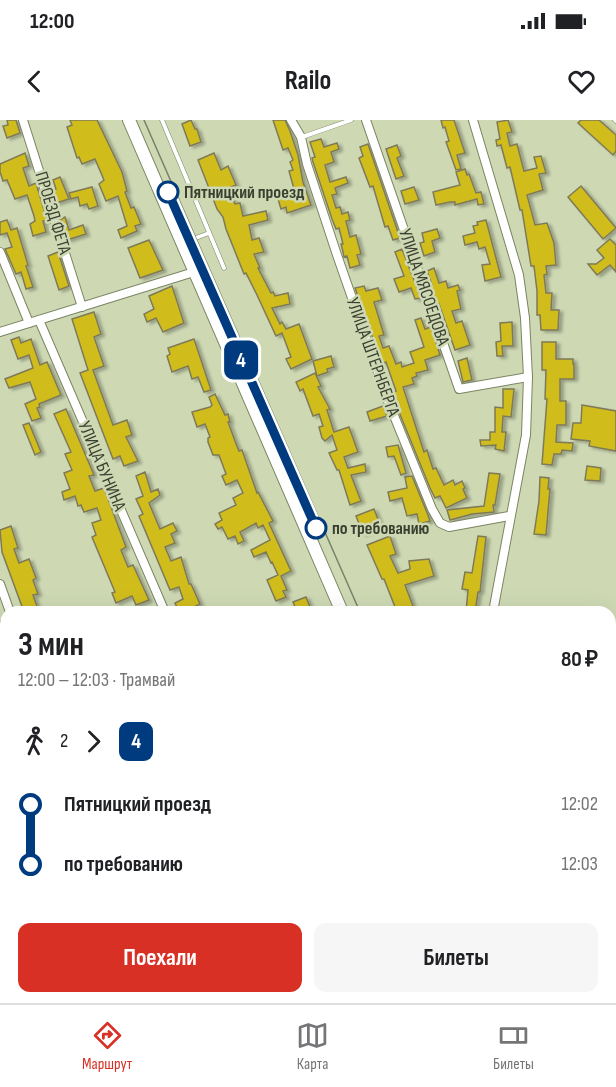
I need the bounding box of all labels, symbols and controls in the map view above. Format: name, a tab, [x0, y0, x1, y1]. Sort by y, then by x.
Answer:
text: 12:00	[30, 8, 74, 35]
icon: back	[18, 65, 51, 98]
text: Railo	[285, 65, 331, 97]
icon: heart	[565, 65, 598, 98]
street label: ПРОЕЗД ФЕТА	[30, 169, 76, 257]
marker: Пятницкий проезд	[157, 181, 179, 203]
place label: Пятницкий проезд	[184, 182, 305, 203]
street label: УЛИЦА МЯСОЕДОВА	[394, 226, 454, 348]
street label: УЛИЦА ШТЕРНБЕРГА	[342, 295, 404, 420]
line badge: 4	[222, 340, 260, 380]
text: 4	[236, 348, 246, 373]
street label: УЛИЦА БУНИНА	[74, 418, 130, 514]
marker: по требованию	[305, 517, 327, 539]
place label: по требованию	[332, 518, 430, 539]
text: 3 мин	[18, 625, 84, 665]
text: 80 ₽	[561, 646, 598, 673]
text: 12:00 – 12:03 · Трамвай	[18, 668, 175, 692]
icon: walk	[18, 725, 51, 758]
icon: forward	[77, 725, 110, 758]
text: 2	[60, 729, 68, 753]
text: 4	[131, 729, 141, 754]
text: Пятницкий проезд	[64, 791, 211, 818]
text: 12:02	[562, 792, 598, 816]
text: по требованию	[64, 851, 183, 878]
text: 12:03	[561, 852, 598, 876]
button: Поехали	[18, 923, 302, 992]
button: Билеты	[314, 923, 598, 992]
tab: Маршрут	[82, 1019, 132, 1074]
tab: Карта	[296, 1019, 329, 1074]
tab: Билеты	[493, 1019, 534, 1074]

